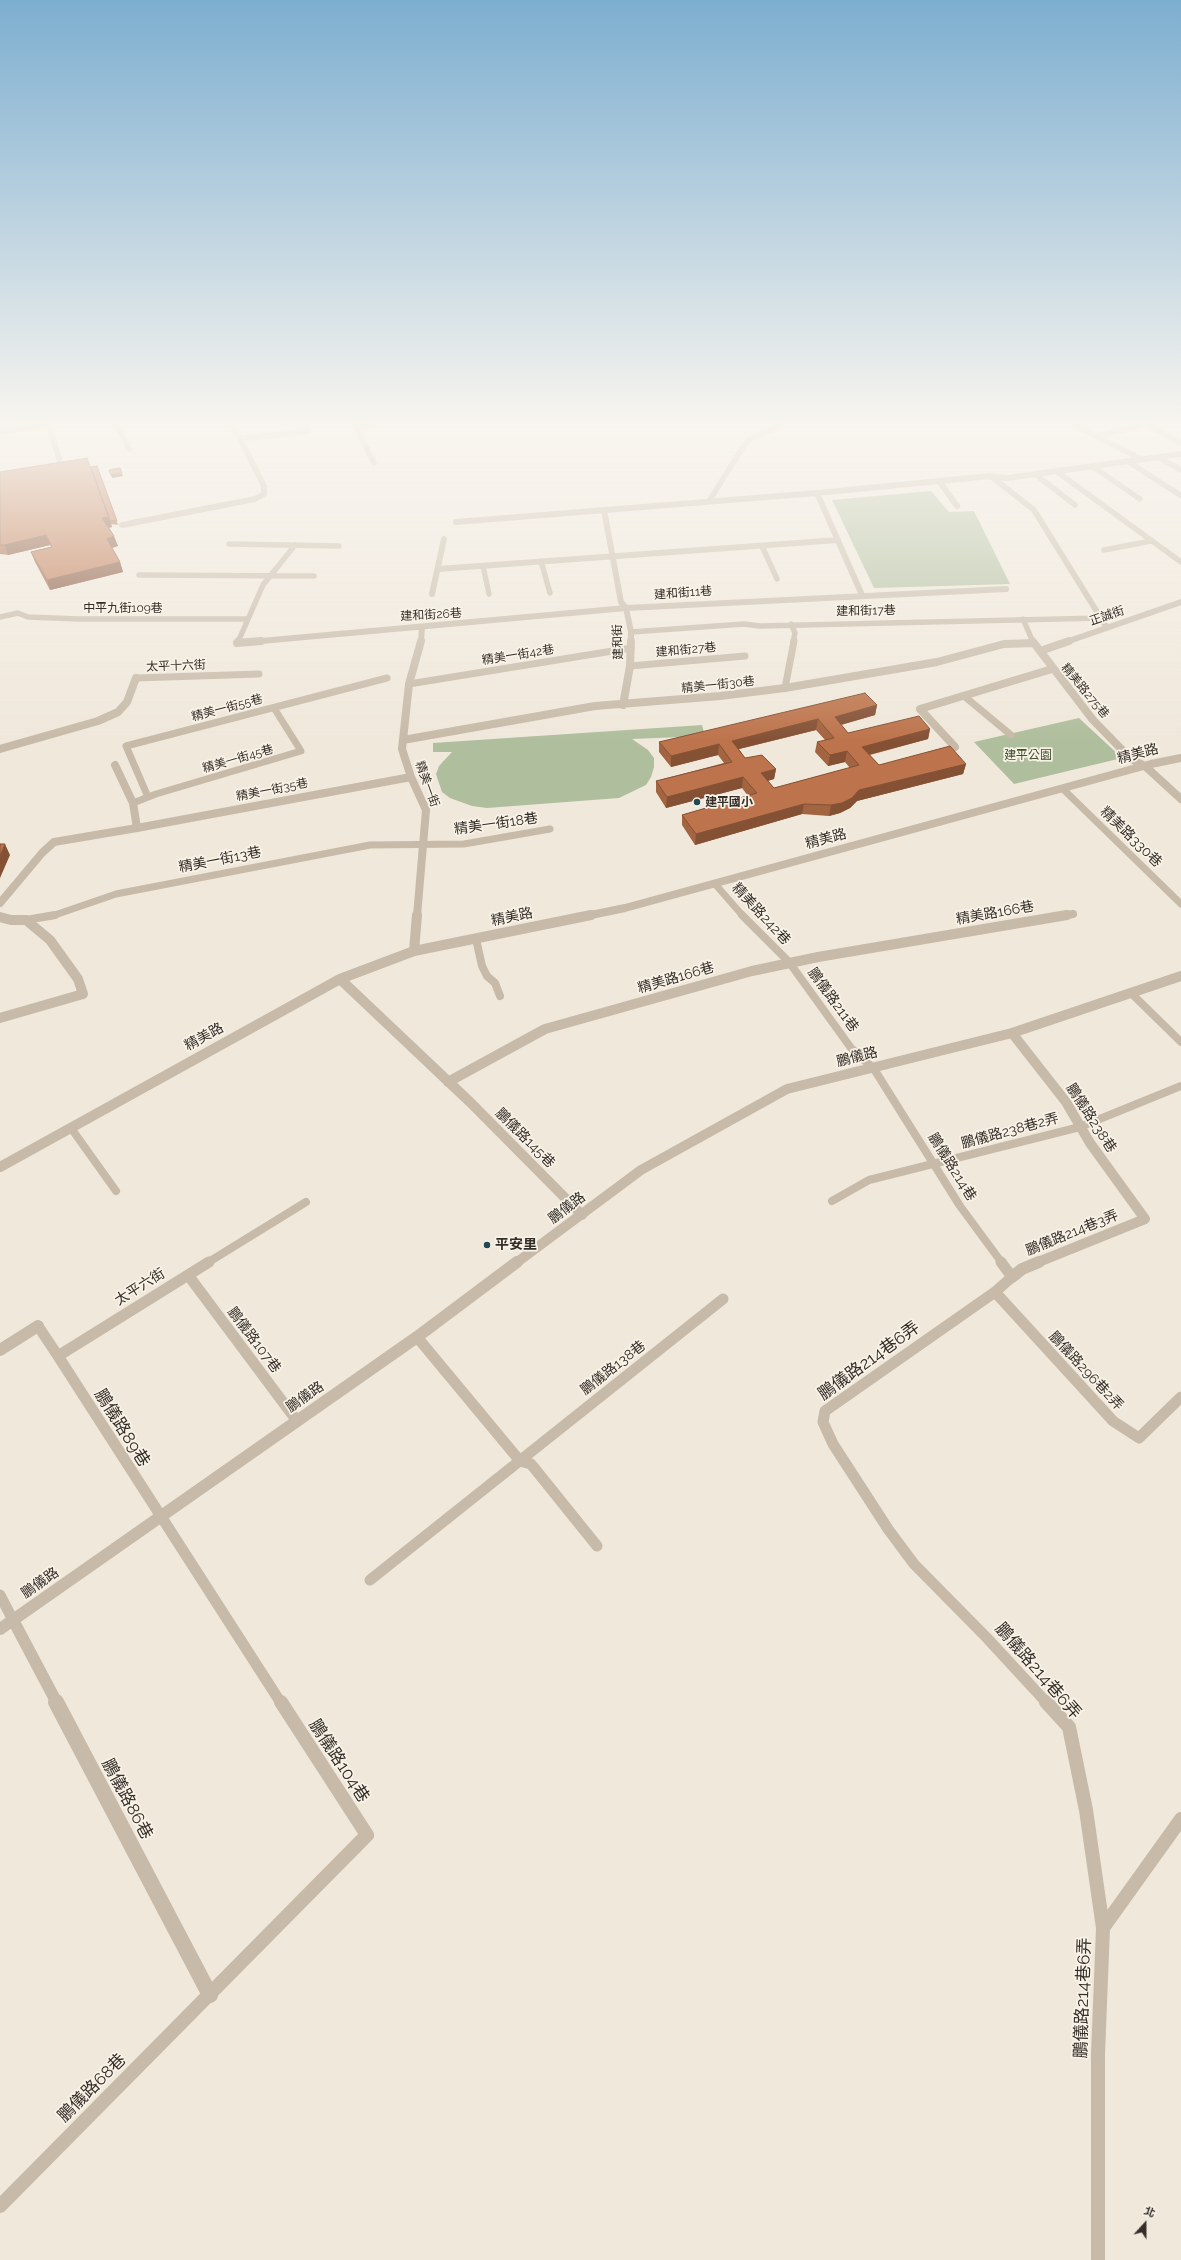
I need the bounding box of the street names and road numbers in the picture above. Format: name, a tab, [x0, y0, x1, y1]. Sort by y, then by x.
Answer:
street label: 建和街11巷	[653, 584, 713, 602]
street label: 中平九街109巷	[83, 601, 163, 615]
street label: 建和街17巷	[836, 603, 896, 619]
street label: 正誠街	[1088, 603, 1126, 629]
street label: 建和街26巷	[400, 606, 462, 624]
street label: 建和街	[610, 624, 626, 660]
street label: 建和街27巷	[655, 640, 717, 660]
street label: 精美一街42巷	[481, 642, 555, 668]
street label: 太平十六街	[146, 658, 206, 674]
street label: 精美路275巷	[1058, 661, 1112, 721]
street label: 精美一街30巷	[681, 674, 755, 696]
street label: 精美一街55巷	[190, 692, 264, 724]
street label: 精美路	[1116, 740, 1160, 768]
street label: 精美一街45巷	[201, 742, 275, 776]
street label: 精美一街	[412, 759, 442, 809]
street label: 精美一街35巷	[235, 776, 309, 804]
street label: 精美路330巷	[1097, 803, 1165, 871]
street label: 精美一街18巷	[453, 810, 539, 838]
street label: 精美路	[804, 825, 848, 853]
street label: 精美一街13巷	[177, 844, 263, 876]
street label: 精美路242巷	[728, 880, 794, 948]
street label: 精美路166巷	[955, 898, 1035, 928]
street label: 精美路	[490, 904, 534, 930]
street label: 精美路166巷	[636, 959, 716, 997]
street label: 鵬儀路211巷	[804, 965, 862, 1035]
street label: 精美路	[182, 1019, 226, 1055]
street label: 鵬儀路	[835, 1044, 879, 1070]
street label: 鵬儀路238巷	[1062, 1080, 1120, 1156]
street label: 鵬儀路145巷	[492, 1105, 558, 1171]
street label: 鵬儀路238巷2弄	[959, 1110, 1061, 1152]
street label: 鵬儀路214巷	[924, 1130, 980, 1204]
street label: 鵬儀路	[545, 1189, 589, 1227]
street label: 鵬儀路214巷3弄	[1023, 1207, 1121, 1259]
street label: 太平六街	[112, 1265, 168, 1309]
street label: 鵬儀路107巷	[224, 1304, 284, 1376]
street label: 鵬儀路214巷6弄	[814, 1317, 924, 1405]
street label: 鵬儀路296巷2弄	[1045, 1328, 1127, 1414]
street label: 鵬儀路138巷	[577, 1337, 649, 1399]
street label: 鵬儀路	[283, 1378, 327, 1416]
street label: 鵬儀路89巷	[90, 1385, 154, 1471]
street label: 鵬儀路	[18, 1564, 62, 1602]
street label: 鵬儀路214巷6弄	[991, 1619, 1085, 1723]
street label: 鵬儀路104巷	[305, 1716, 373, 1806]
street label: 鵬儀路86巷	[97, 1755, 157, 1843]
street label: 鵬儀路214巷6弄	[1071, 1937, 1095, 2059]
street label: 鵬儀路68巷	[54, 2050, 130, 2126]

